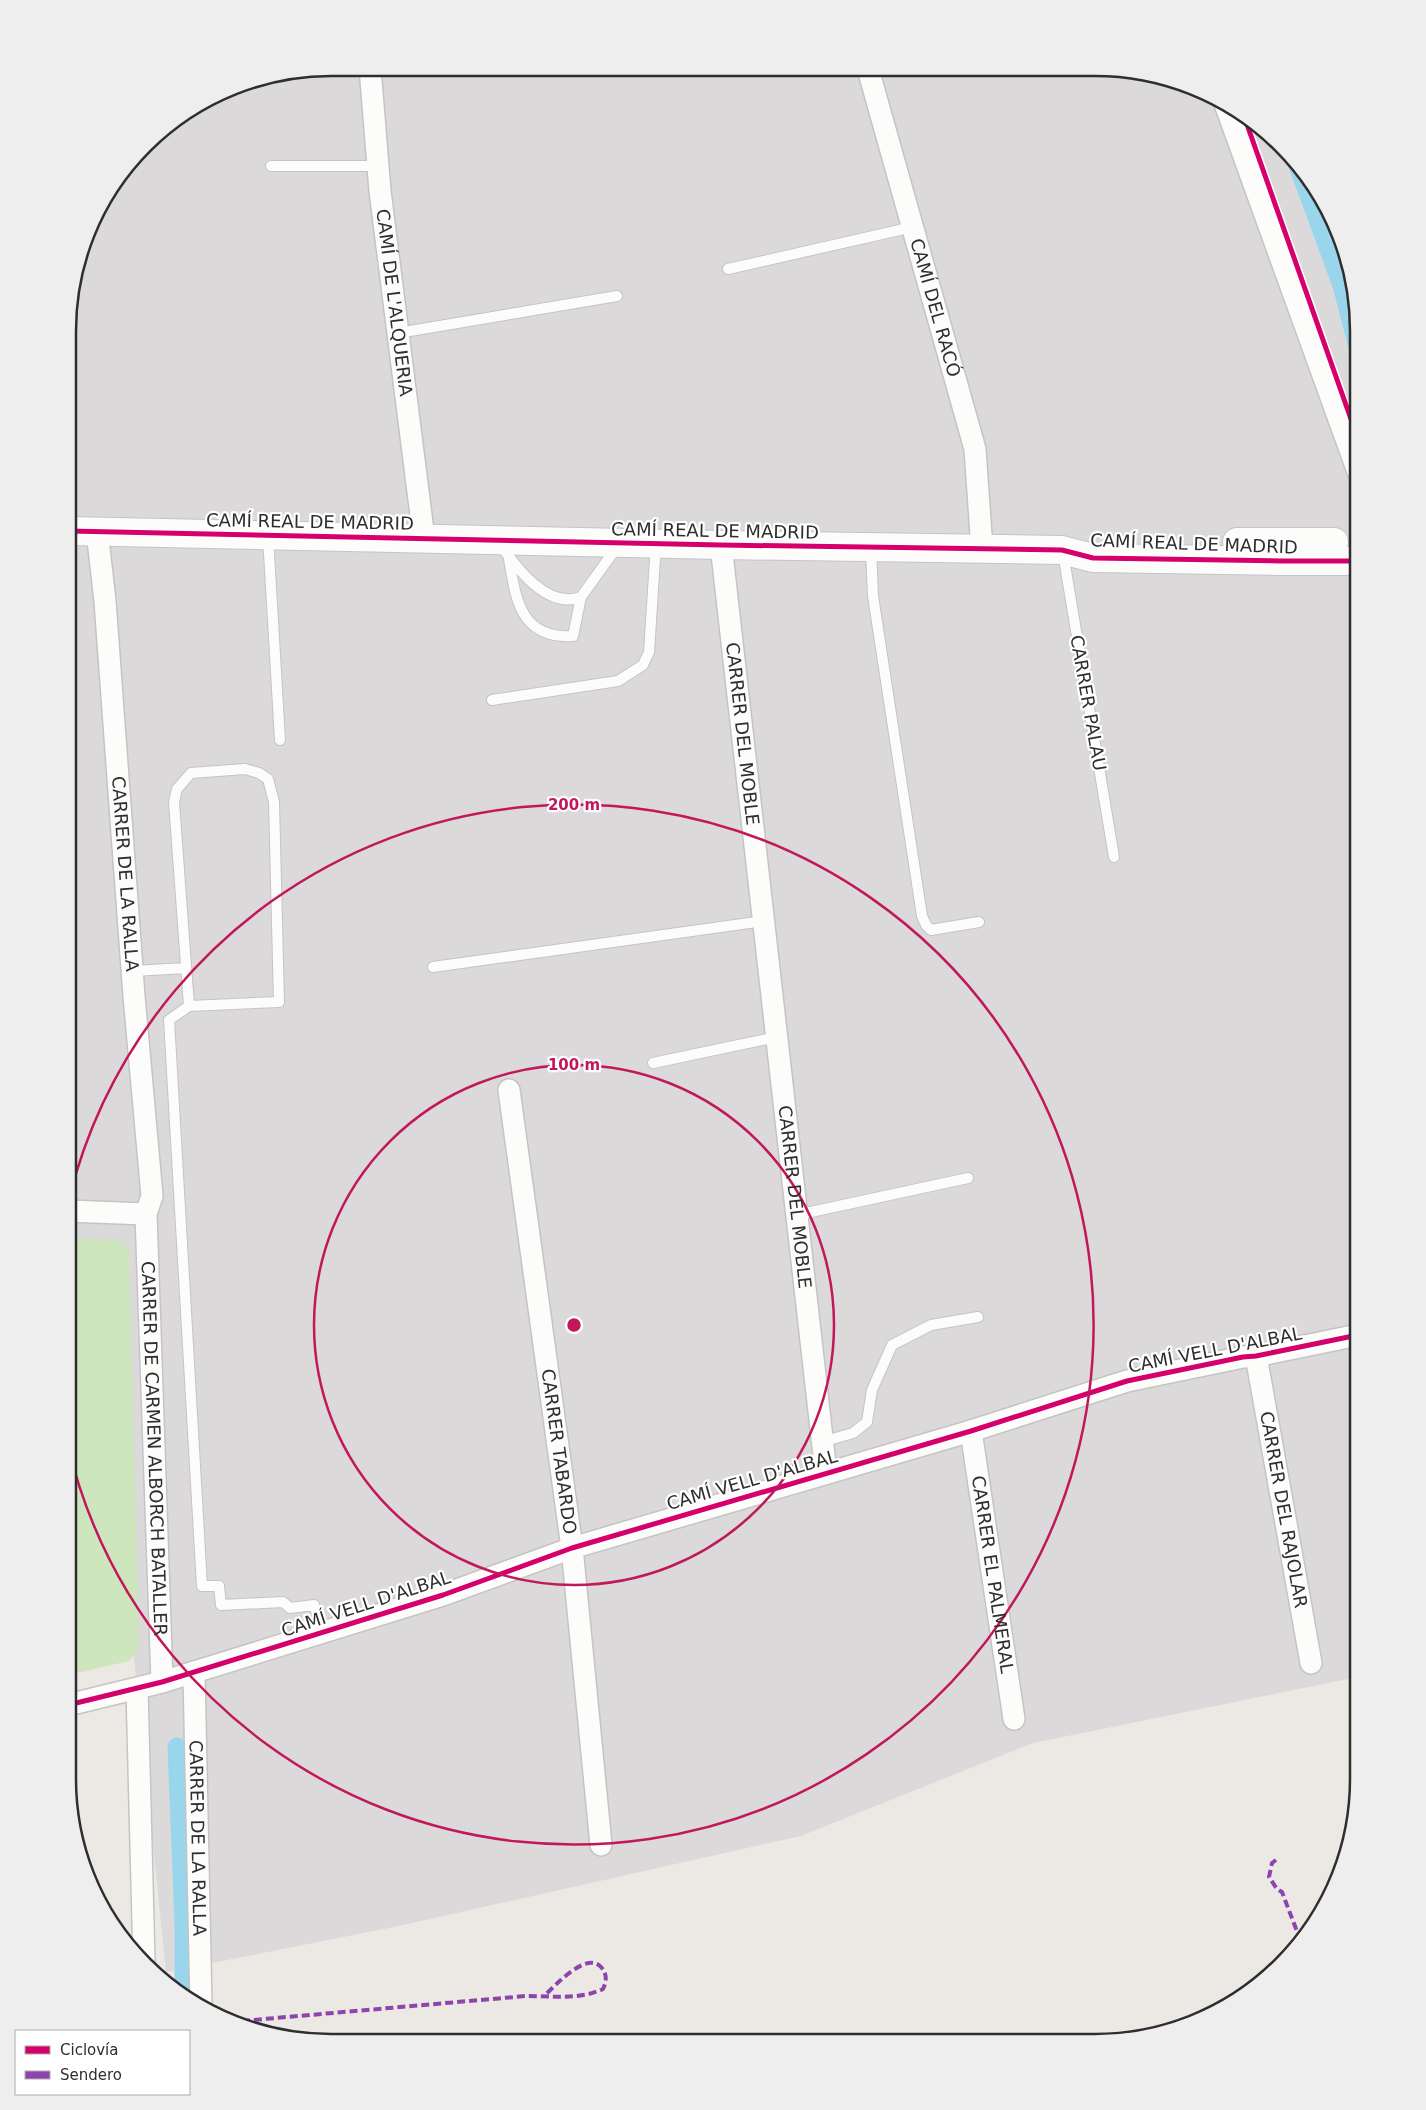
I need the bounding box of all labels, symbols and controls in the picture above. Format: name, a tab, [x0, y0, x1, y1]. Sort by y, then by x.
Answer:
street label: CAMÍ DE L'ALQUERIA	[372, 208, 417, 398]
street label: CAMÍ DEL RACÓ	[906, 236, 965, 379]
street label: CAMÍ REAL DE MADRID	[206, 509, 414, 534]
street label: CAMÍ REAL DE MADRID	[611, 518, 819, 543]
street label: CAMÍ REAL DE MADRID	[1090, 529, 1298, 558]
street label: CARRER PALAU	[1066, 633, 1111, 772]
street label: CARRER DEL MOBLE	[722, 641, 764, 826]
street label: CARRER DE LA RALLA	[108, 775, 143, 973]
text: 200 m	[548, 796, 600, 814]
text: 100 m	[548, 1056, 600, 1074]
street label: CARRER DEL MOBLE	[774, 1104, 816, 1289]
street label: CARRER DE CARMEN ALBORCH BATALLER	[138, 1261, 171, 1636]
centre of rings	[565, 1316, 583, 1334]
street label: CAMÍ VELL D'ALBAL	[1126, 1322, 1304, 1377]
street label: CARRER TABARDO	[537, 1367, 581, 1536]
street label: CARRER DEL RAJOLAR	[1256, 1409, 1312, 1609]
street label: CAMÍ VELL D'ALBAL	[664, 1445, 840, 1514]
street label: CARRER EL PALMERAL	[968, 1474, 1018, 1675]
street label: CAMÍ VELL D'ALBAL	[279, 1566, 453, 1641]
street label: CARRER DE LA RALLA	[185, 1740, 211, 1937]
legend	[15, 2030, 190, 2095]
text: Ciclovía	[60, 2041, 118, 2059]
text: Sendero	[60, 2066, 122, 2084]

